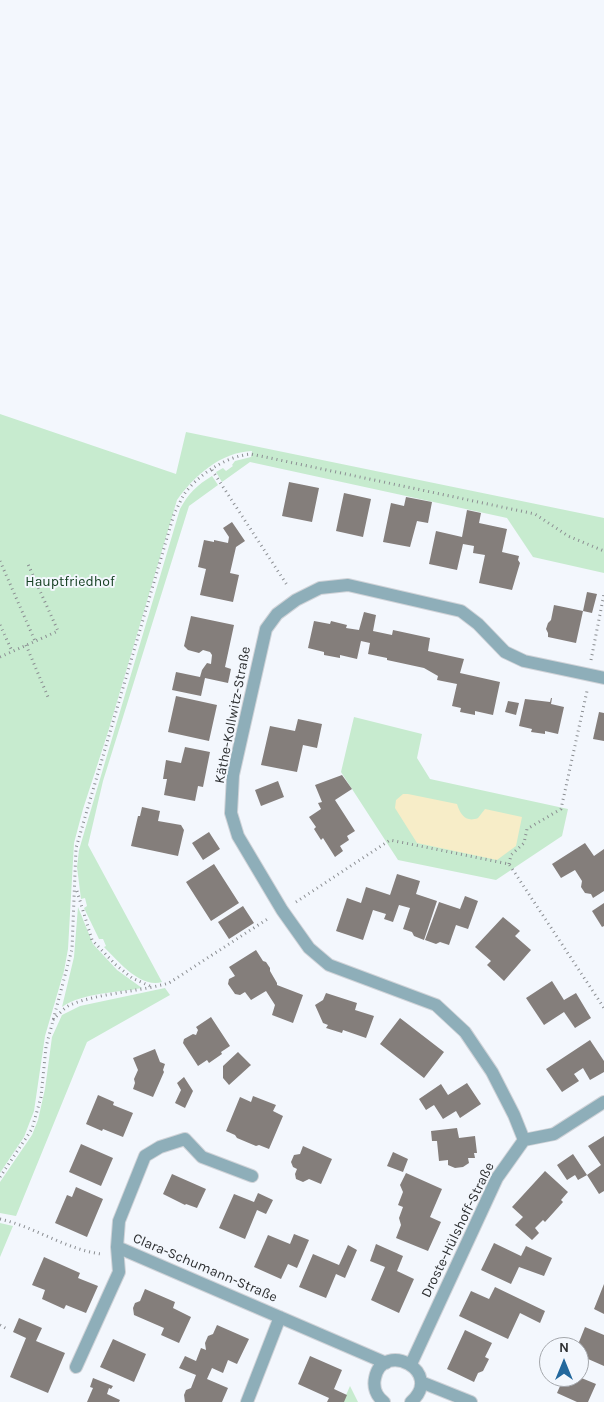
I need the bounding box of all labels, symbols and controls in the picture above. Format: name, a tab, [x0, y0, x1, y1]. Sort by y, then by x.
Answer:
park label: Hauptfriedhof	[25, 574, 115, 590]
street label: Käthe-Kollwitz-Straße	[211, 645, 255, 785]
street label: Droste-Hülshoff-Straße	[418, 1160, 498, 1300]
street label: Clara-Schumann-Straße	[130, 1230, 280, 1306]
north arrow	[539, 1337, 589, 1387]
text: N	[559, 1339, 569, 1356]

